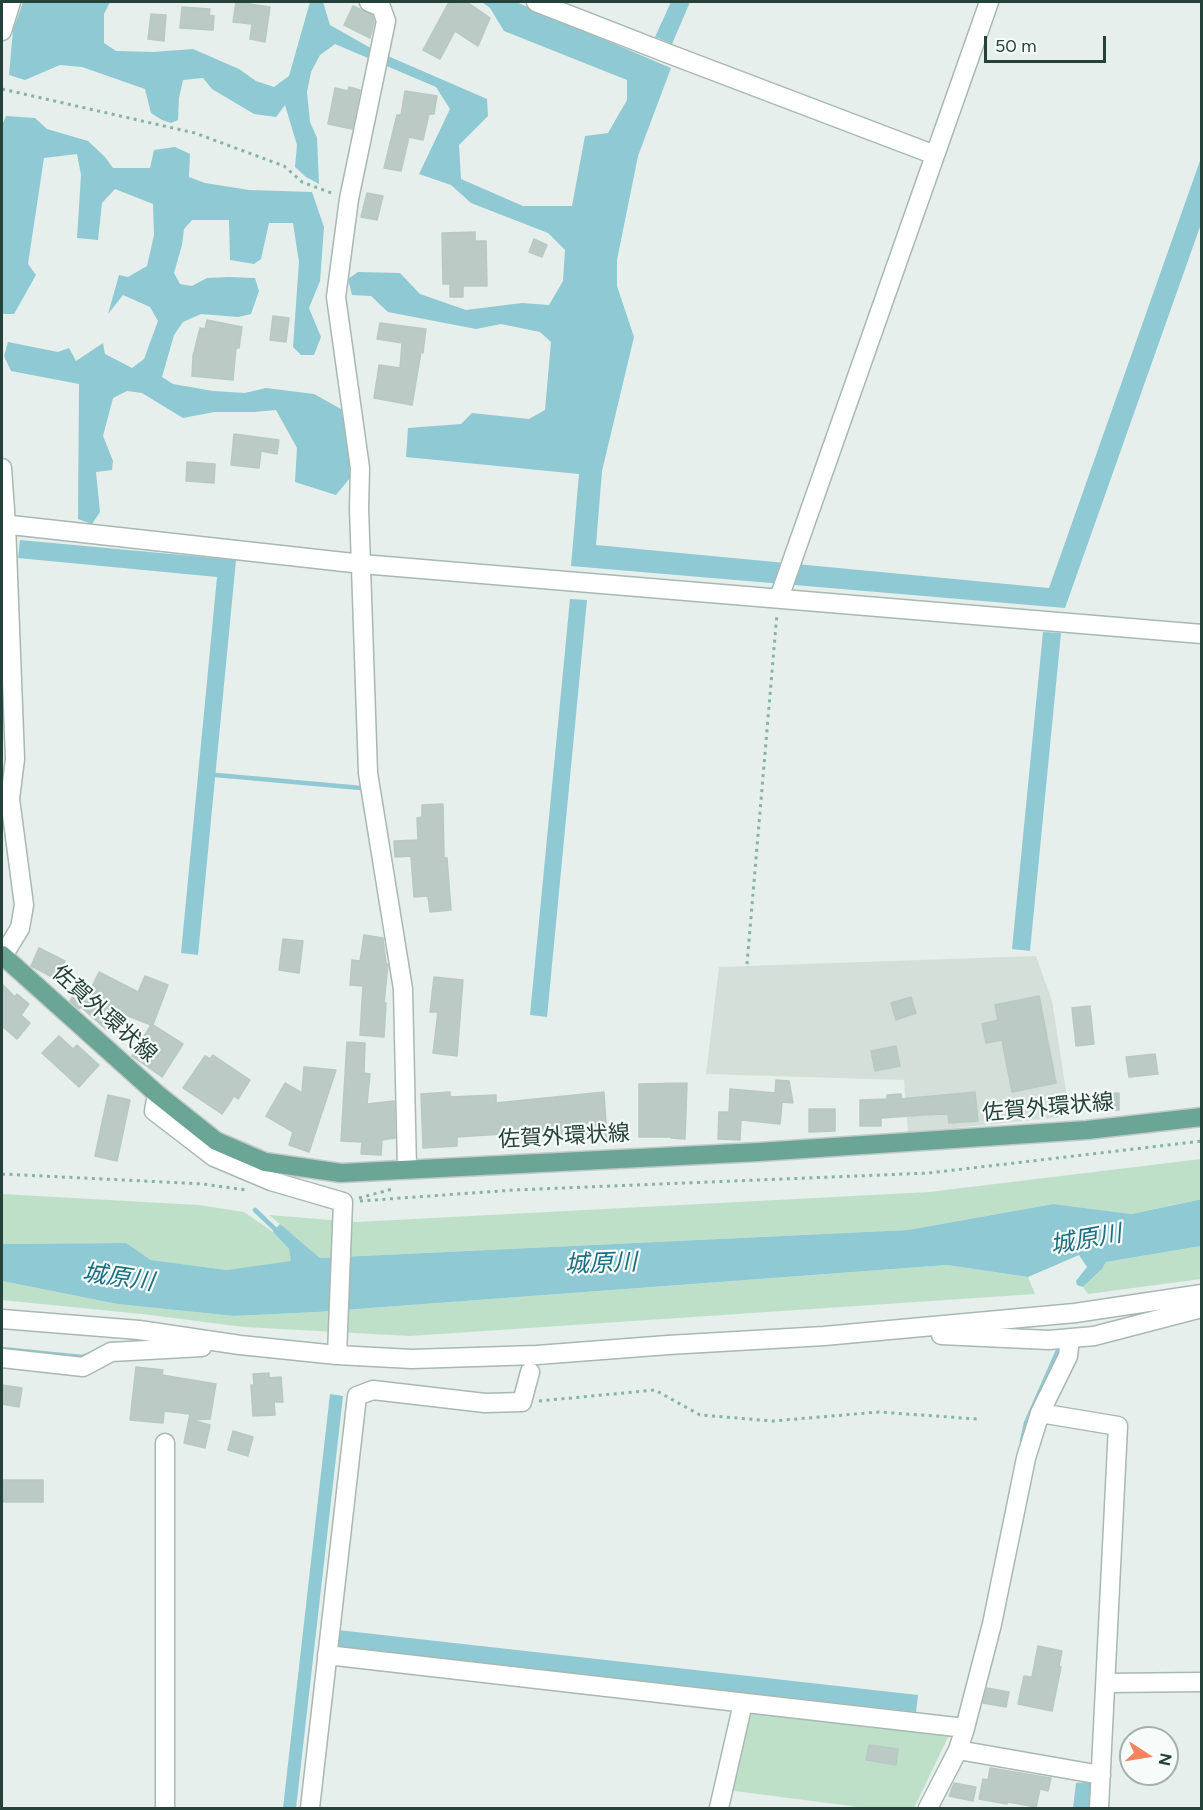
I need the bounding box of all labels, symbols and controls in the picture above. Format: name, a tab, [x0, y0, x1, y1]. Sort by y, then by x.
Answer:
scale bar	[987, 24, 1108, 62]
text: 50 m	[995, 35, 1037, 57]
street label: 佐賀外環状線	[46, 960, 162, 1068]
street label: 佐賀外環状線	[981, 1089, 1115, 1127]
street label: 佐賀外環状線	[497, 1120, 631, 1154]
water label: 城原川	[1048, 1220, 1124, 1260]
water label: 城原川	[565, 1248, 637, 1280]
water label: 城原川	[80, 1259, 156, 1297]
north arrow	[1119, 1726, 1179, 1786]
text: N	[1155, 1751, 1176, 1767]

